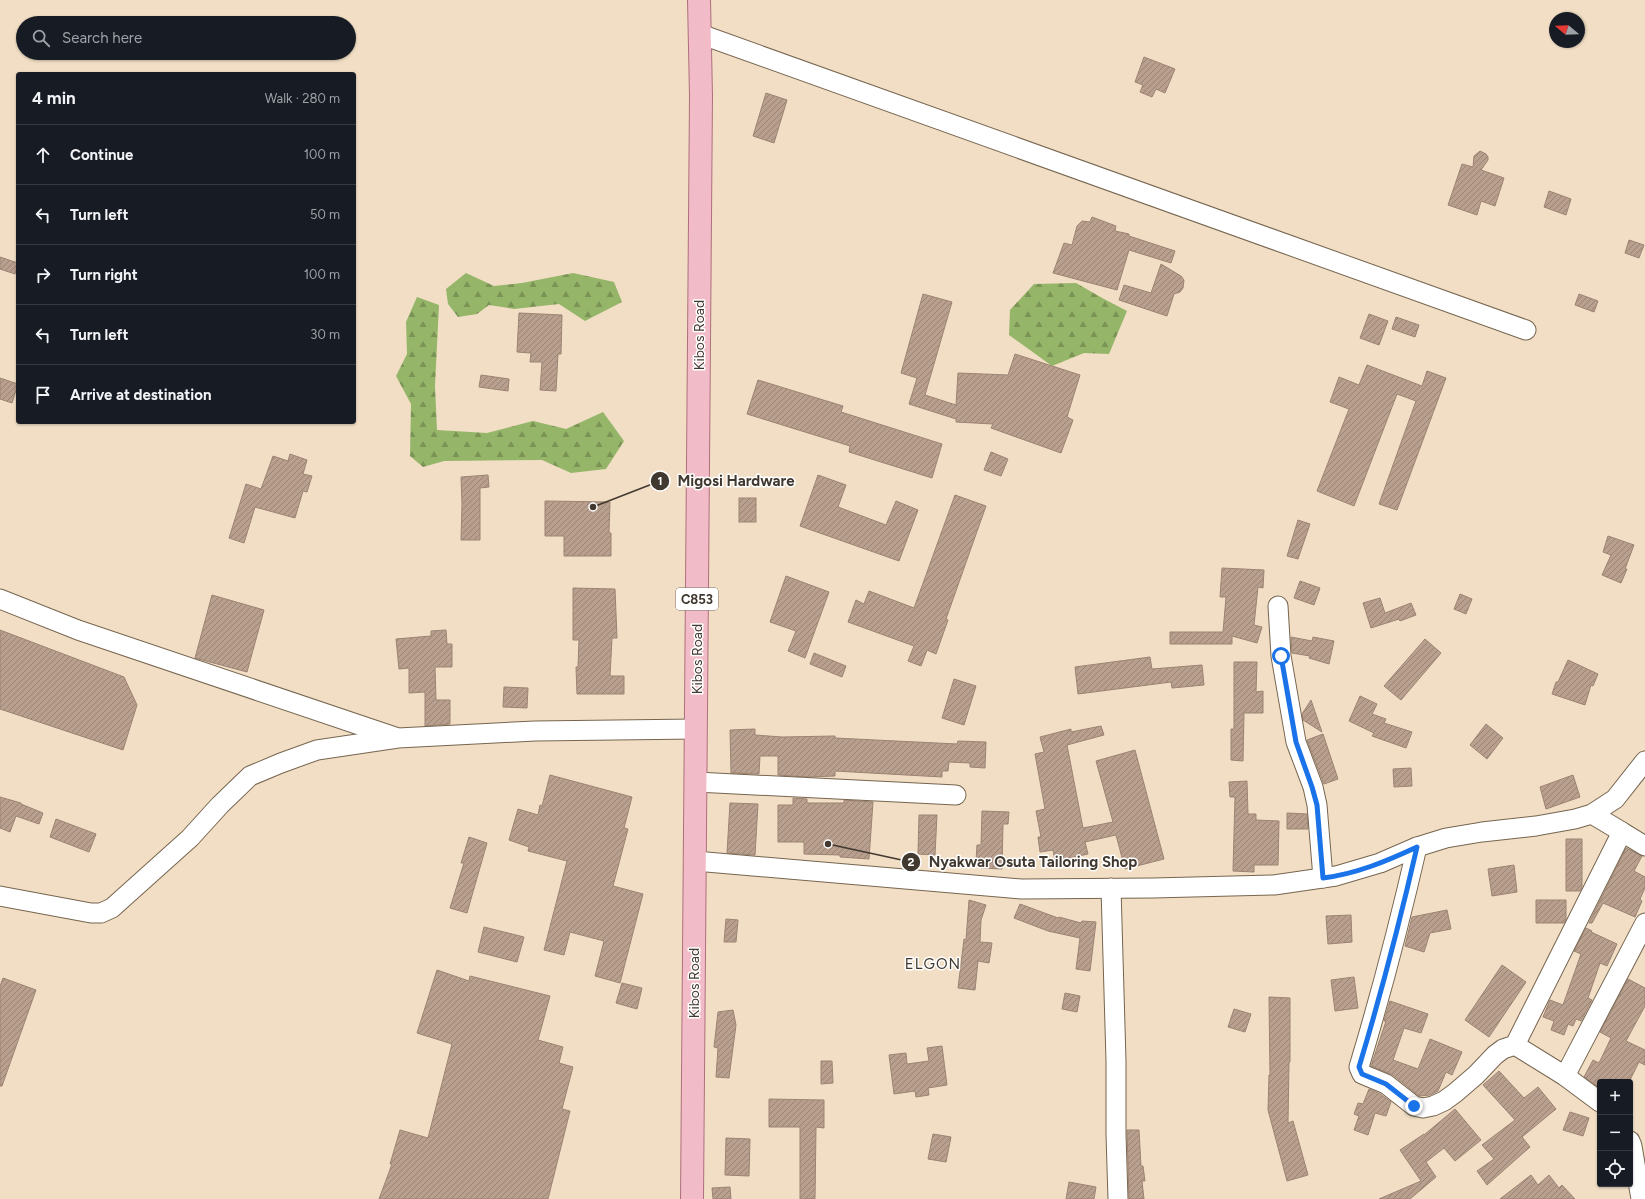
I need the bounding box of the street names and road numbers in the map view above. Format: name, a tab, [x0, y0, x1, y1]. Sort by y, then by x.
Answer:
street label: Kibos Road	[691, 300, 708, 370]
road number: C853	[676, 588, 718, 610]
street label: Kibos Road	[689, 624, 706, 694]
street label: Kibos Road	[686, 948, 703, 1018]

